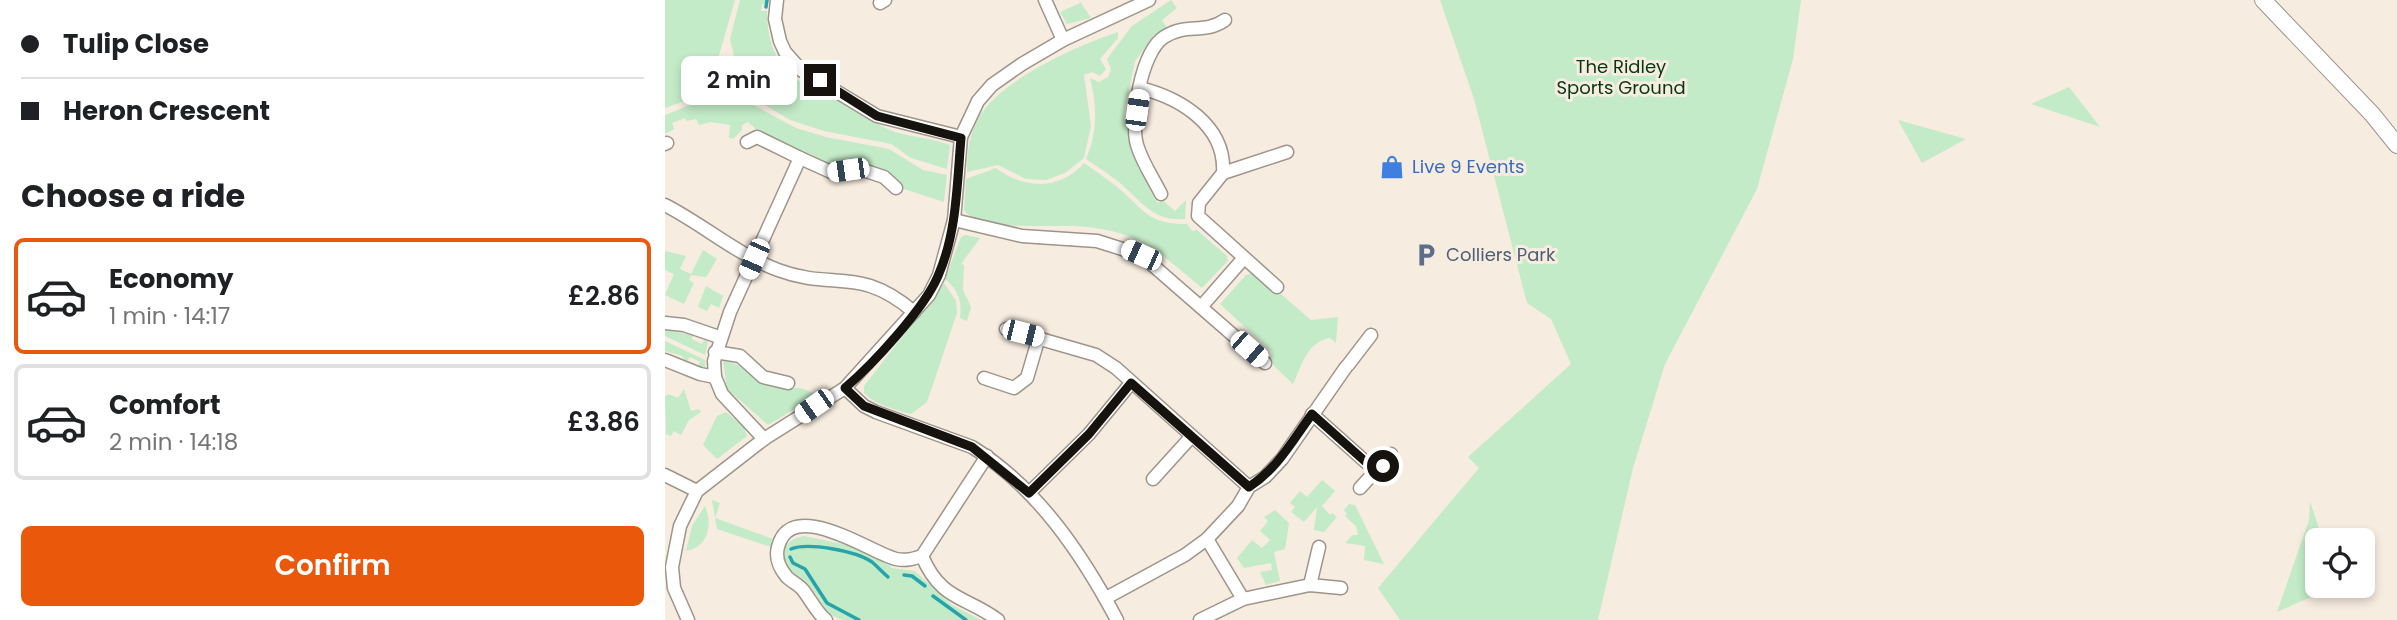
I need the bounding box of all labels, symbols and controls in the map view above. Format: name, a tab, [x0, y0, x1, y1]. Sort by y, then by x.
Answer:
text: Tulip Close	[63, 26, 209, 62]
park label: The Ridley Sports Ground	[1556, 54, 1686, 100]
callout: 2 min	[680, 56, 795, 104]
text: 2 min	[707, 64, 771, 96]
route end	[804, 64, 836, 96]
car	[1124, 88, 1151, 132]
text: Heron Crescent	[63, 93, 270, 129]
shop icon: Live 9 Events	[1378, 153, 1406, 181]
place label: Live 9 Events	[1412, 154, 1524, 179]
car	[826, 157, 871, 183]
text: Choose a ride	[21, 173, 245, 218]
car	[736, 236, 773, 282]
car	[1118, 237, 1165, 273]
parking icon: Colliers Park	[1412, 241, 1440, 269]
place label: Colliers Park	[1446, 242, 1556, 267]
text: Economy	[109, 261, 233, 297]
icon: car	[25, 265, 88, 328]
text: £2.86	[568, 278, 640, 314]
text: 1 min · 14:17	[109, 300, 230, 332]
car	[1001, 318, 1046, 348]
car	[1227, 327, 1272, 371]
car	[791, 385, 838, 427]
text: Comfort	[109, 387, 221, 423]
icon: car	[25, 391, 88, 454]
text: £3.86	[567, 404, 640, 440]
text: 2 min · 14:18	[109, 426, 238, 458]
route start	[1367, 450, 1399, 482]
button: Confirm	[21, 526, 644, 606]
map controls	[2305, 528, 2375, 598]
button: locate	[2305, 528, 2375, 598]

